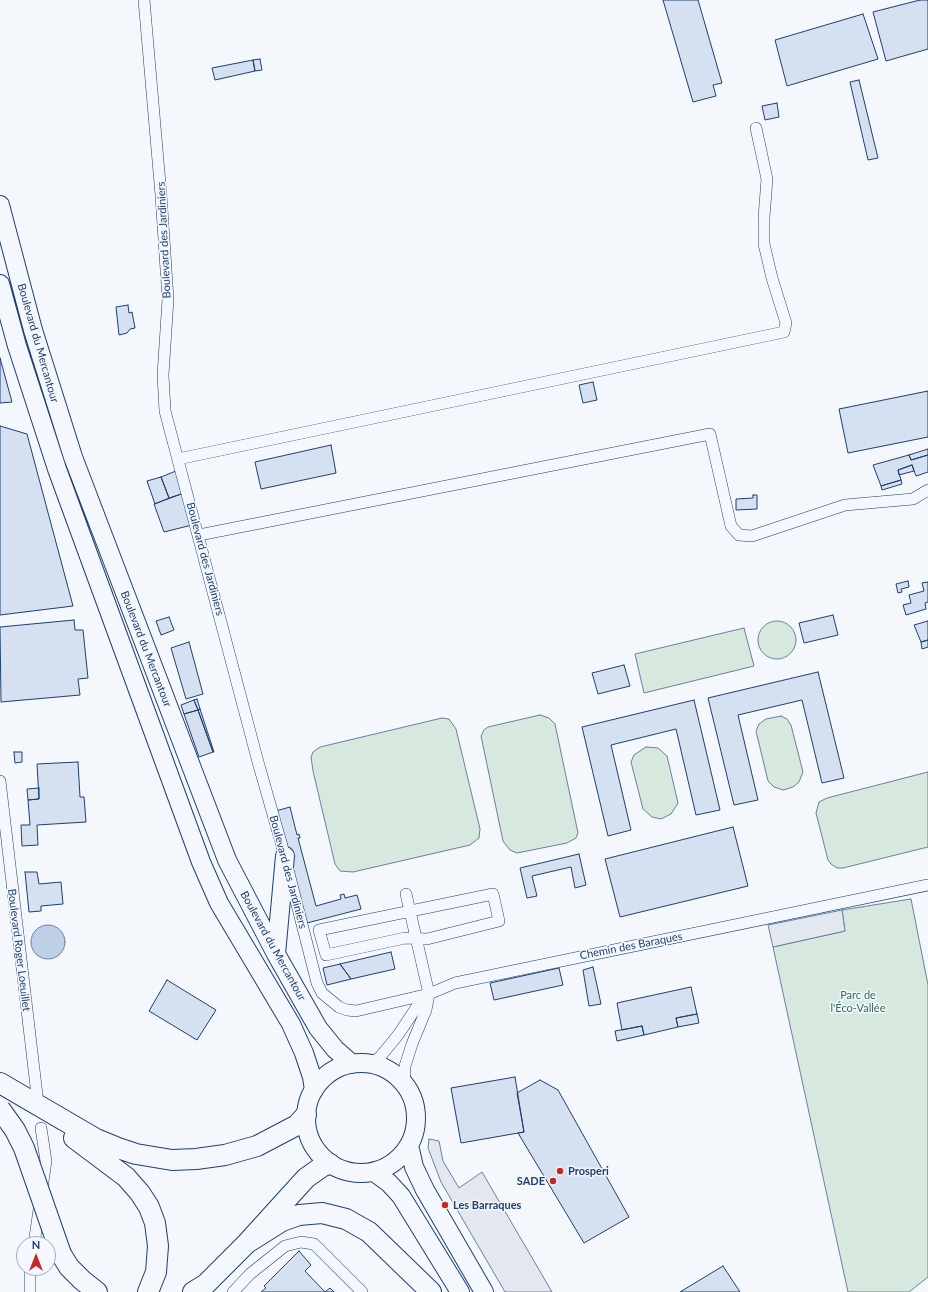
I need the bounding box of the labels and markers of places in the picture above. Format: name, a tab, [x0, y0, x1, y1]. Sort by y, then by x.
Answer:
place label: Prosperi	[568, 1164, 609, 1178]
marker: Prosperi	[555, 1166, 565, 1176]
place label: SADE	[517, 1174, 545, 1188]
marker: SADE	[548, 1176, 558, 1186]
place label: Les Barraques	[453, 1198, 521, 1212]
marker: Les Barraques	[440, 1200, 450, 1210]

